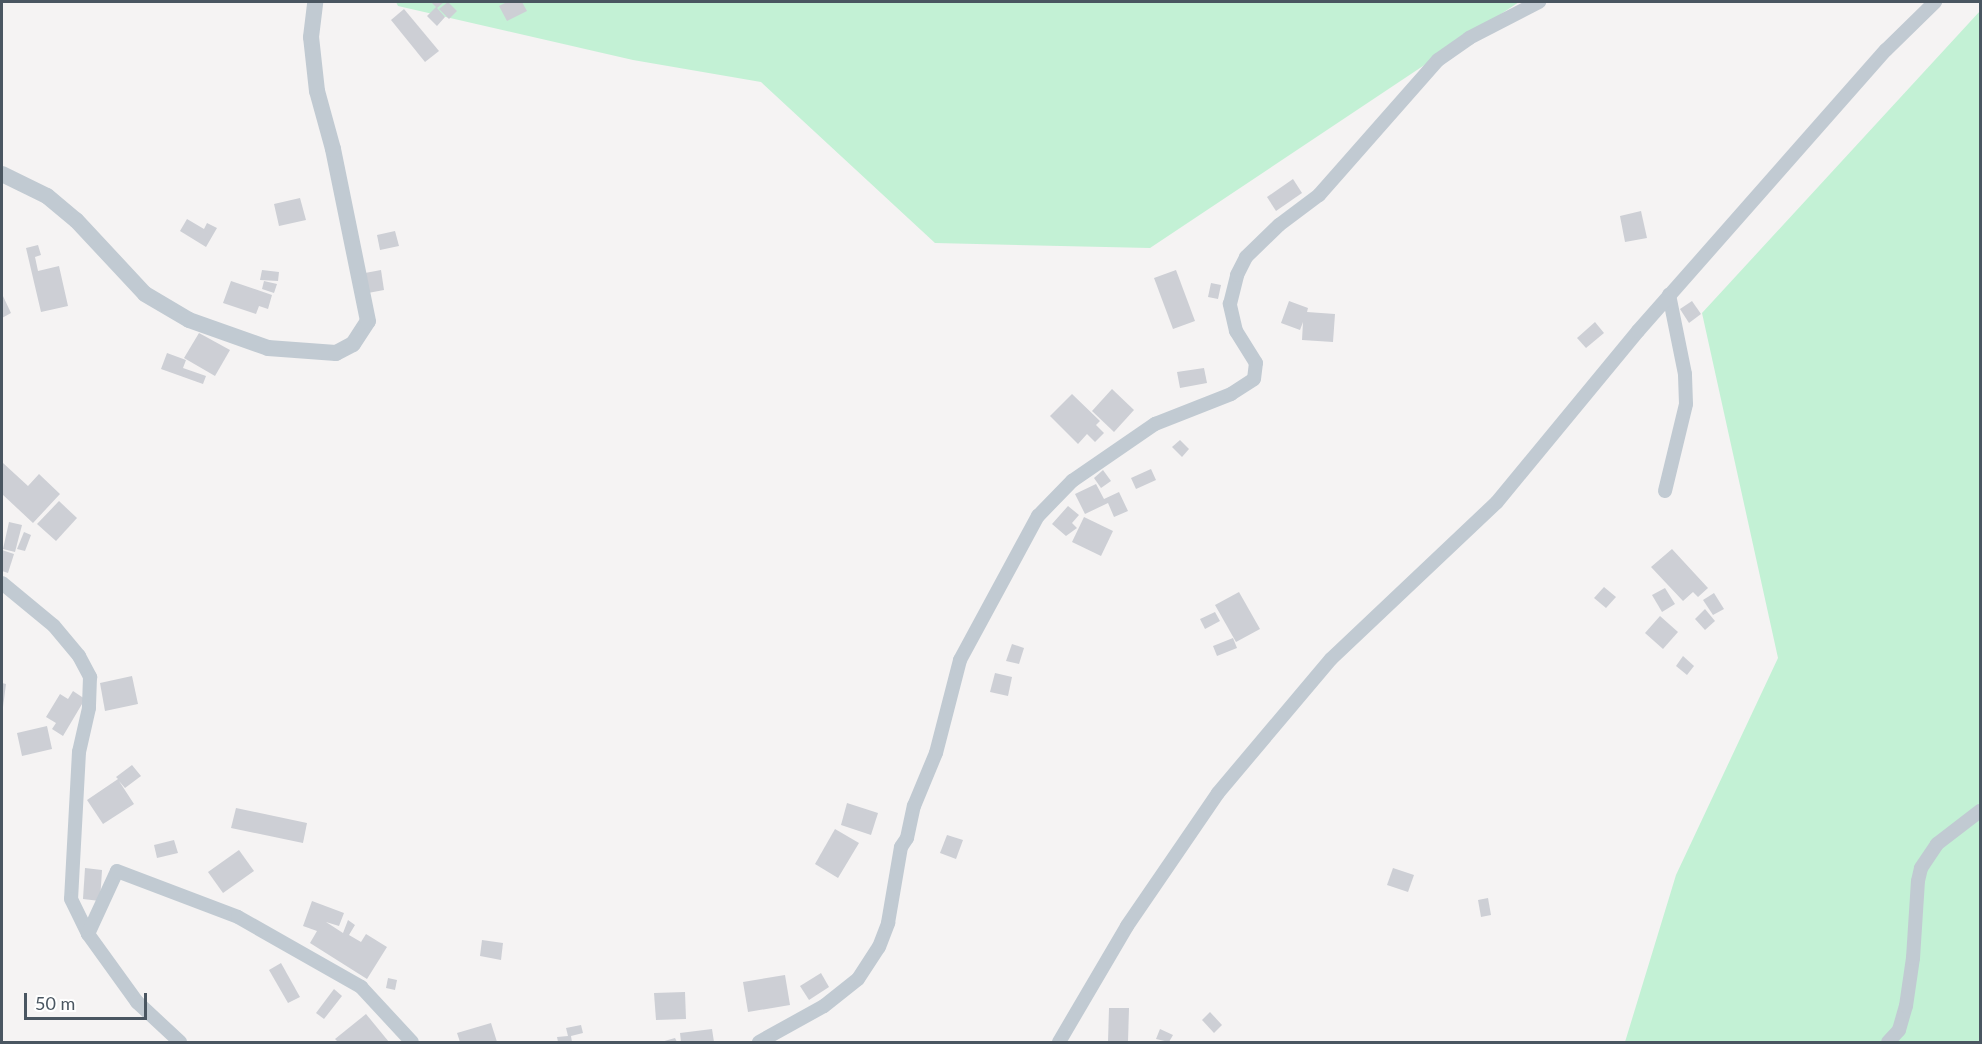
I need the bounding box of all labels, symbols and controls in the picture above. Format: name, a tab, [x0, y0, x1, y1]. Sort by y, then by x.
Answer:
scale bar	[27, 981, 150, 1019]
text: 50 m	[35, 992, 75, 1014]

